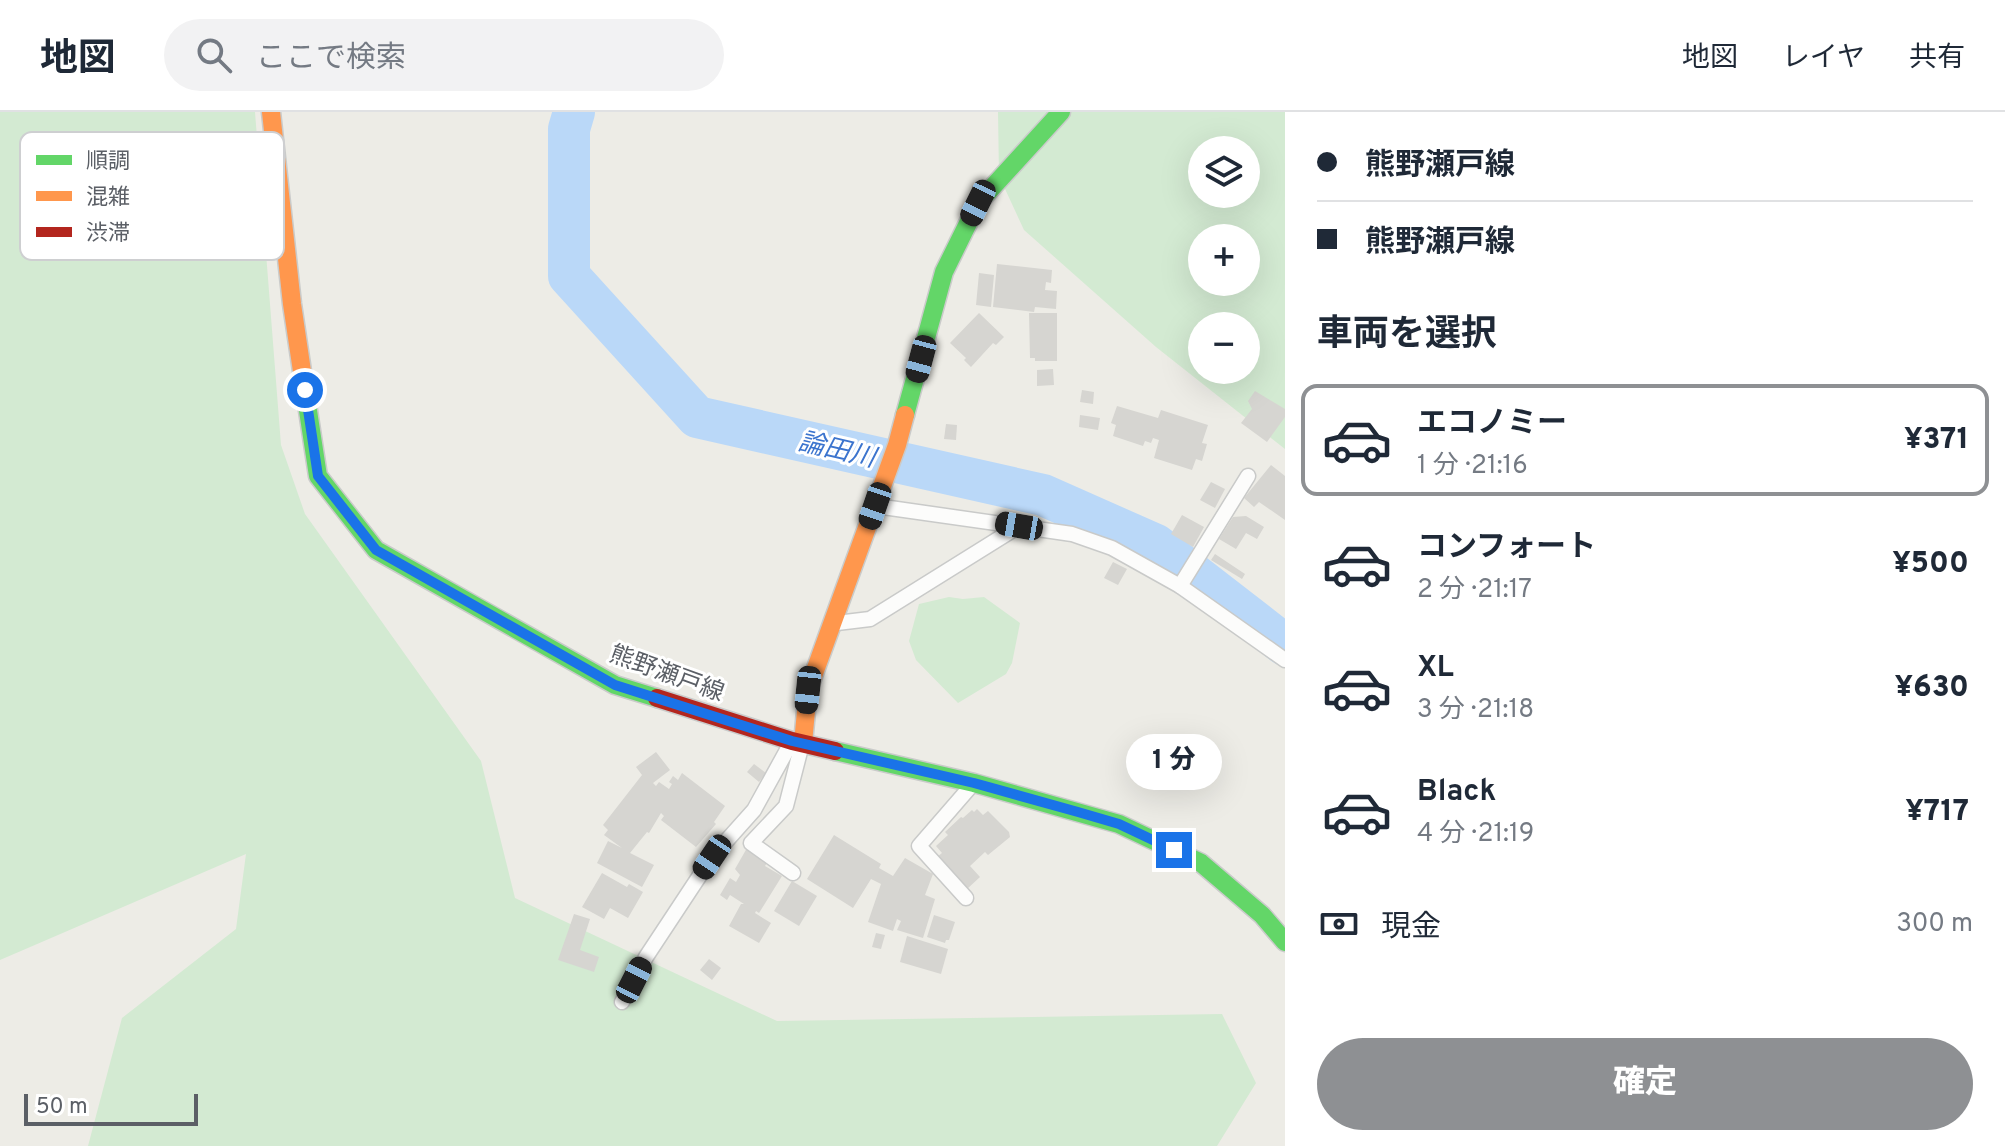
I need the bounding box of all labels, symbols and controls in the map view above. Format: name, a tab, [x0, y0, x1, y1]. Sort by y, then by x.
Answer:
search box	[164, 19, 724, 91]
icon: search	[192, 33, 236, 77]
text: 地図	[40, 36, 116, 85]
text: ここで検索	[256, 41, 406, 78]
text: 地図	[1682, 41, 1738, 77]
text: レイヤ	[1782, 41, 1865, 77]
text: 共有	[1909, 41, 1965, 77]
legend	[20, 132, 284, 260]
map controls	[1188, 136, 1260, 384]
button: layers	[1188, 136, 1260, 208]
text: 熊野瀬戸線	[1365, 148, 1515, 185]
text: 順調	[86, 149, 130, 176]
car	[957, 176, 999, 230]
text: 混雑	[86, 185, 130, 212]
text: 渋滞	[86, 221, 130, 248]
button: +	[1188, 224, 1260, 296]
text: 熊野瀬戸線	[1365, 225, 1515, 262]
button: −	[1188, 312, 1260, 384]
text: 車両を選択	[1317, 313, 1497, 359]
car	[903, 333, 939, 385]
route start	[287, 372, 323, 408]
icon: car	[1321, 404, 1393, 476]
text: エコノミー	[1417, 406, 1567, 443]
text: ¥371	[1904, 422, 1969, 459]
water label: 論田川	[795, 427, 881, 477]
text: 1 分 · 21:16	[1417, 450, 1528, 483]
car	[856, 479, 894, 533]
car	[993, 510, 1045, 542]
icon: car	[1321, 528, 1393, 600]
text: コンフォート	[1417, 530, 1596, 567]
text: ¥500	[1892, 546, 1969, 583]
text: 2 分 · 21:17	[1417, 574, 1532, 607]
street label: 熊野瀬戸線	[605, 640, 728, 709]
text: XL	[1417, 650, 1454, 687]
icon: car	[1321, 652, 1393, 724]
car	[794, 665, 822, 715]
text: ¥630	[1894, 670, 1969, 707]
text: 3 分 · 21:18	[1417, 694, 1534, 727]
callout: 1 分	[1126, 734, 1222, 790]
text: 1 分	[1152, 745, 1196, 778]
text: Black	[1417, 774, 1496, 811]
icon: car	[1321, 776, 1393, 848]
text: ¥717	[1905, 794, 1969, 831]
text: 4 分 · 21:19	[1417, 818, 1534, 851]
car	[689, 830, 735, 884]
route end	[1156, 832, 1192, 868]
icon: cash	[1317, 902, 1361, 946]
text: 300 m	[1896, 908, 1973, 941]
text: 現金	[1381, 910, 1441, 947]
car	[612, 953, 656, 1007]
button: 確定	[1317, 1038, 1973, 1130]
scale bar	[24, 1090, 198, 1126]
text: 50 m	[36, 1094, 88, 1121]

